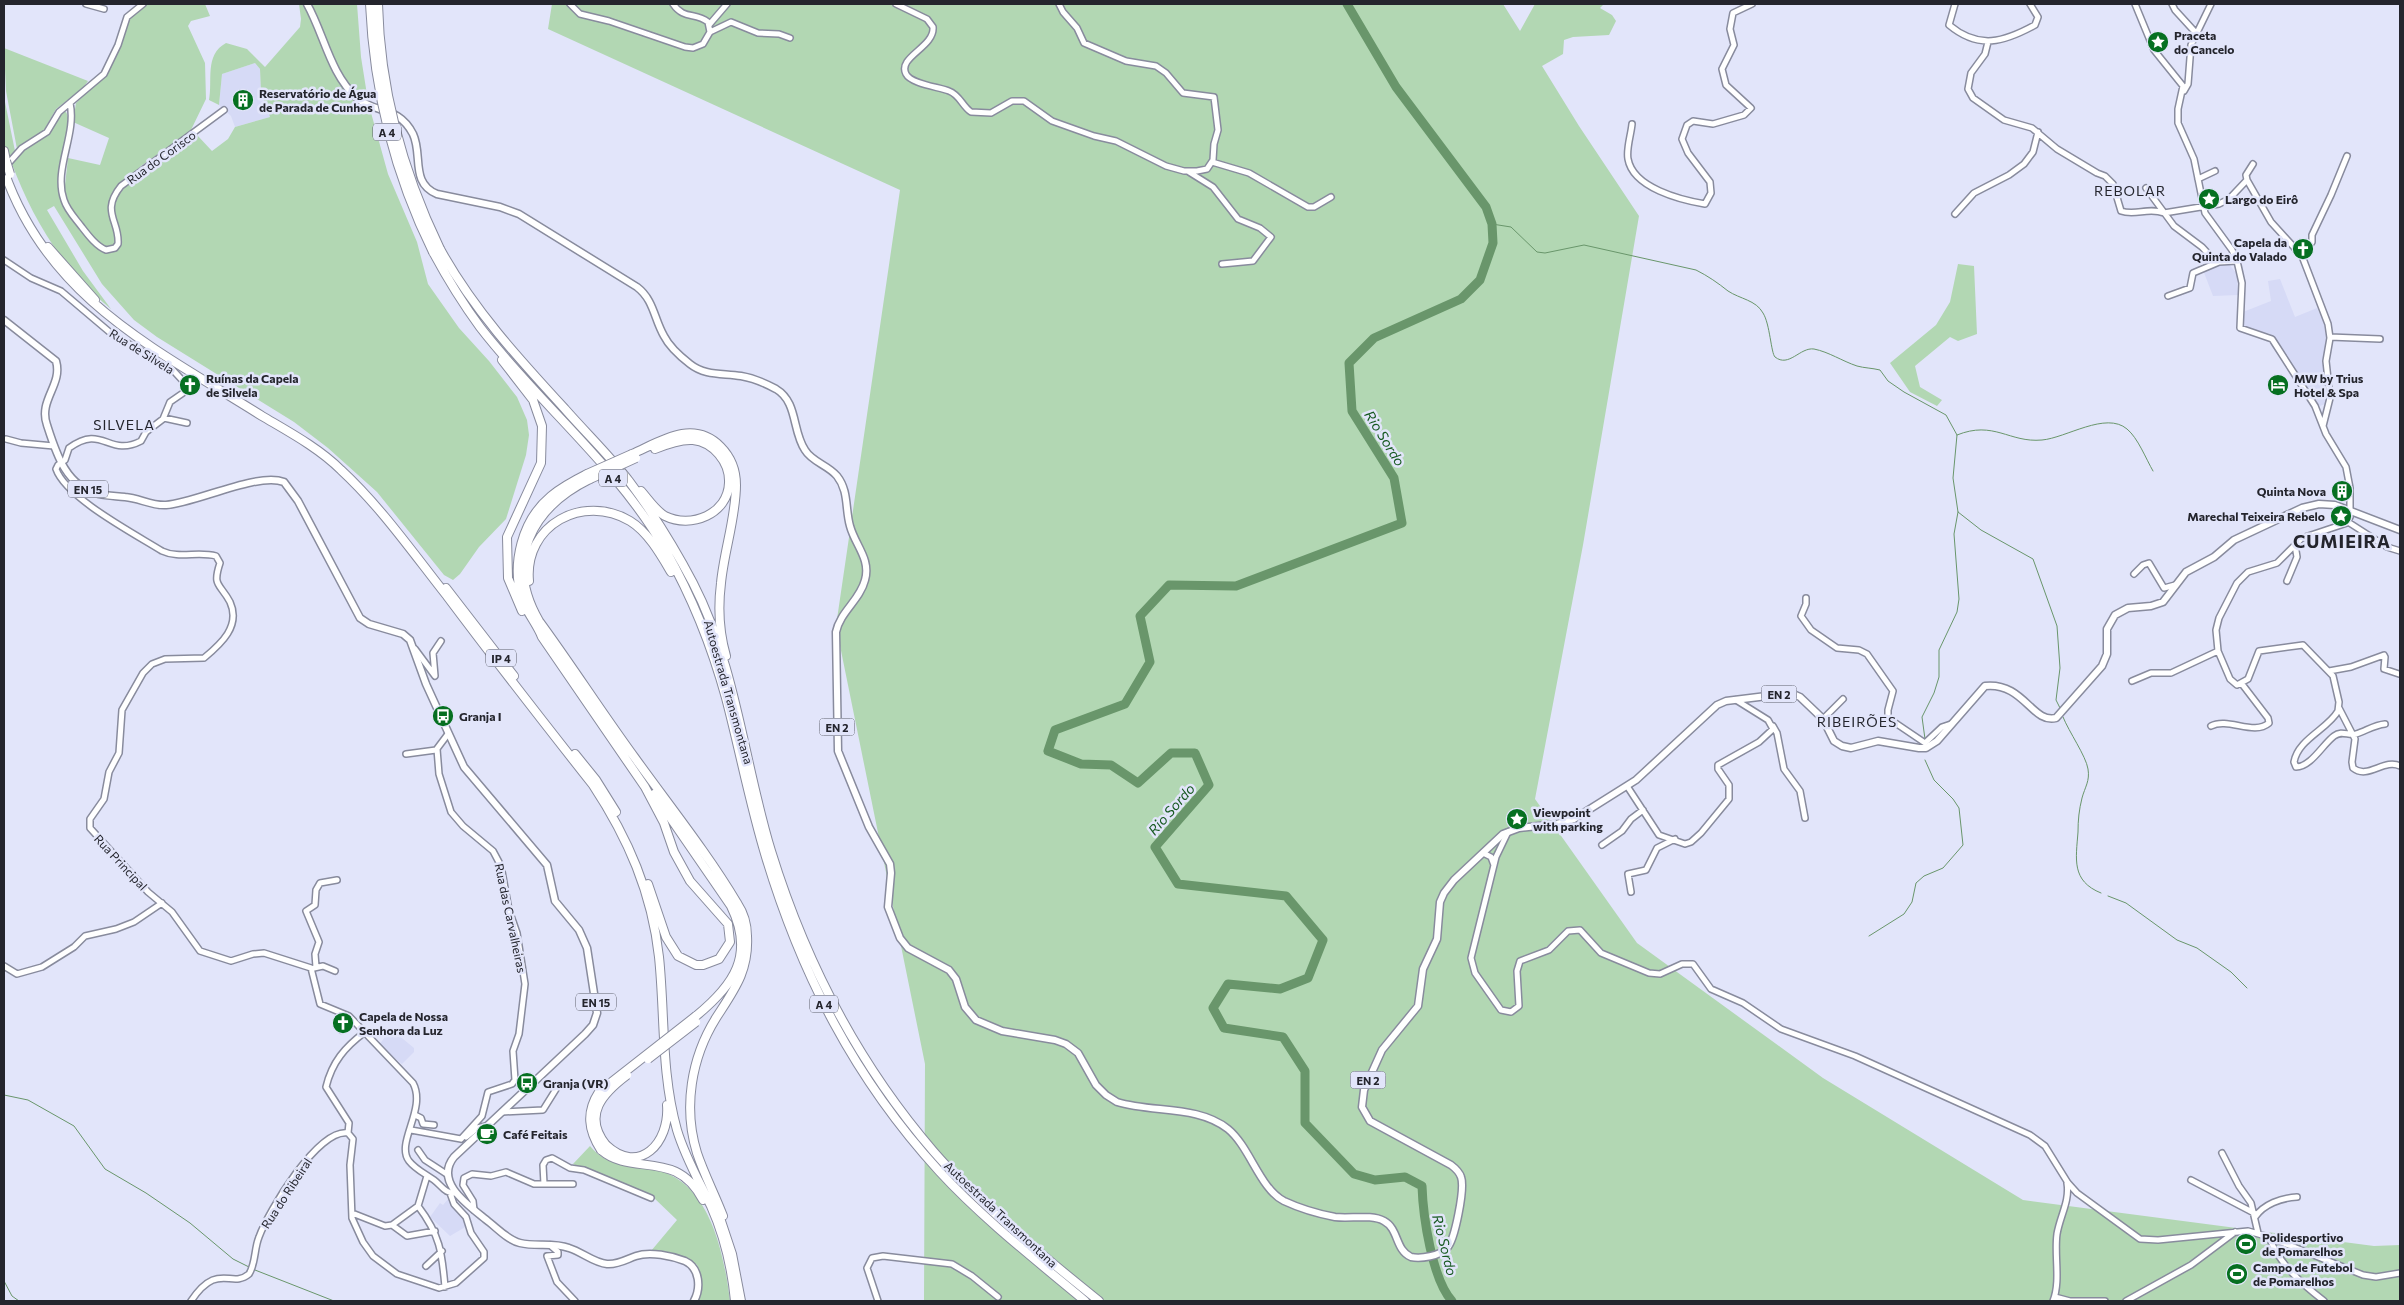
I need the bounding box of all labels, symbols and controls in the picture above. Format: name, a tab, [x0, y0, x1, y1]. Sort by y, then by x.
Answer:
place label: Praceta do Cancelo	[2174, 28, 2235, 56]
place icon: Praceta do Cancelo	[2146, 30, 2170, 54]
place label: Reservatório de Água de Parada de Cunhos	[259, 86, 376, 114]
building icon: Reservatório de Água de Parada de Cunhos	[231, 88, 255, 112]
road number: A 4	[373, 124, 401, 140]
street label: Rua do Corisco	[124, 127, 198, 187]
district label: REBOLAR	[2094, 182, 2166, 199]
place icon: Largo do Eirô	[2197, 187, 2221, 211]
place label: Largo do Eirô	[2225, 192, 2298, 206]
place label: Capela da Quinta do Valado	[2192, 235, 2287, 263]
church icon: Capela da Quinta do Valado	[2291, 237, 2315, 261]
street label: Rua de Silvela	[107, 326, 177, 376]
place label: Ruínas da Capela de Silvela	[206, 371, 299, 399]
place label: MW by Trius Hotel & Spa	[2294, 371, 2364, 399]
church icon: Ruínas da Capela de Silvela	[178, 373, 202, 397]
hotel icon: MW by Trius Hotel & Spa	[2266, 373, 2290, 397]
water label: Rio Sordo	[1361, 407, 1409, 469]
district label: SILVELA	[93, 416, 155, 433]
road number: A 4	[599, 469, 627, 486]
building icon: Quinta Nova	[2330, 479, 2354, 503]
road number: EN 15	[68, 480, 108, 498]
place label: Quinta Nova	[2257, 484, 2326, 498]
place icon: Marechal Teixeira Rebelo	[2329, 504, 2353, 528]
place label: Marechal Teixeira Rebelo	[2187, 509, 2325, 523]
district label: CUMIEIRA	[2293, 530, 2391, 552]
street label: Autoestrada Transmontana	[702, 619, 756, 765]
road number: IP 4	[486, 650, 516, 666]
road number: EN 2	[1762, 686, 1796, 702]
bus stop icon: Granja I	[431, 704, 455, 728]
place label: Granja I	[459, 709, 502, 723]
district label: RIBEIRÕES	[1817, 713, 1897, 730]
road number: EN 2	[820, 719, 854, 736]
water label: Rio Sordo	[1144, 780, 1198, 838]
place label: Viewpoint with parking	[1533, 805, 1603, 833]
place icon: Viewpoint with parking	[1505, 807, 1529, 831]
street label: Rua Principal	[92, 831, 150, 893]
street label: Rua das Carvalheiras	[493, 862, 529, 974]
road number: EN 15	[576, 994, 616, 1010]
road number: A 4	[810, 996, 838, 1012]
place label: Capela de Nossa Senhora da Luz	[359, 1009, 448, 1037]
church icon: Capela de Nossa Senhora da Luz	[331, 1011, 355, 1035]
bus stop icon: Granja (VR)	[515, 1071, 539, 1095]
road number: EN 2	[1350, 1072, 1386, 1088]
place label: Granja (VR)	[543, 1076, 609, 1090]
cafe icon: Café Feitais	[475, 1122, 499, 1146]
place label: Café Feitais	[503, 1127, 568, 1141]
street label: Rua do Ribeiral	[258, 1155, 314, 1231]
street label: Autoestrada Transmontana	[942, 1158, 1060, 1270]
water label: Rio Sordo	[1429, 1213, 1461, 1277]
place label: Polidesportivo de Pomarelhos	[2262, 1230, 2344, 1258]
sports icon: Polidesportivo de Pomarelhos	[2234, 1232, 2258, 1256]
place label: Campo de Futebol de Pomarelhos	[2253, 1260, 2353, 1288]
sports icon: Campo de Futebol de Pomarelhos	[2225, 1262, 2249, 1286]

